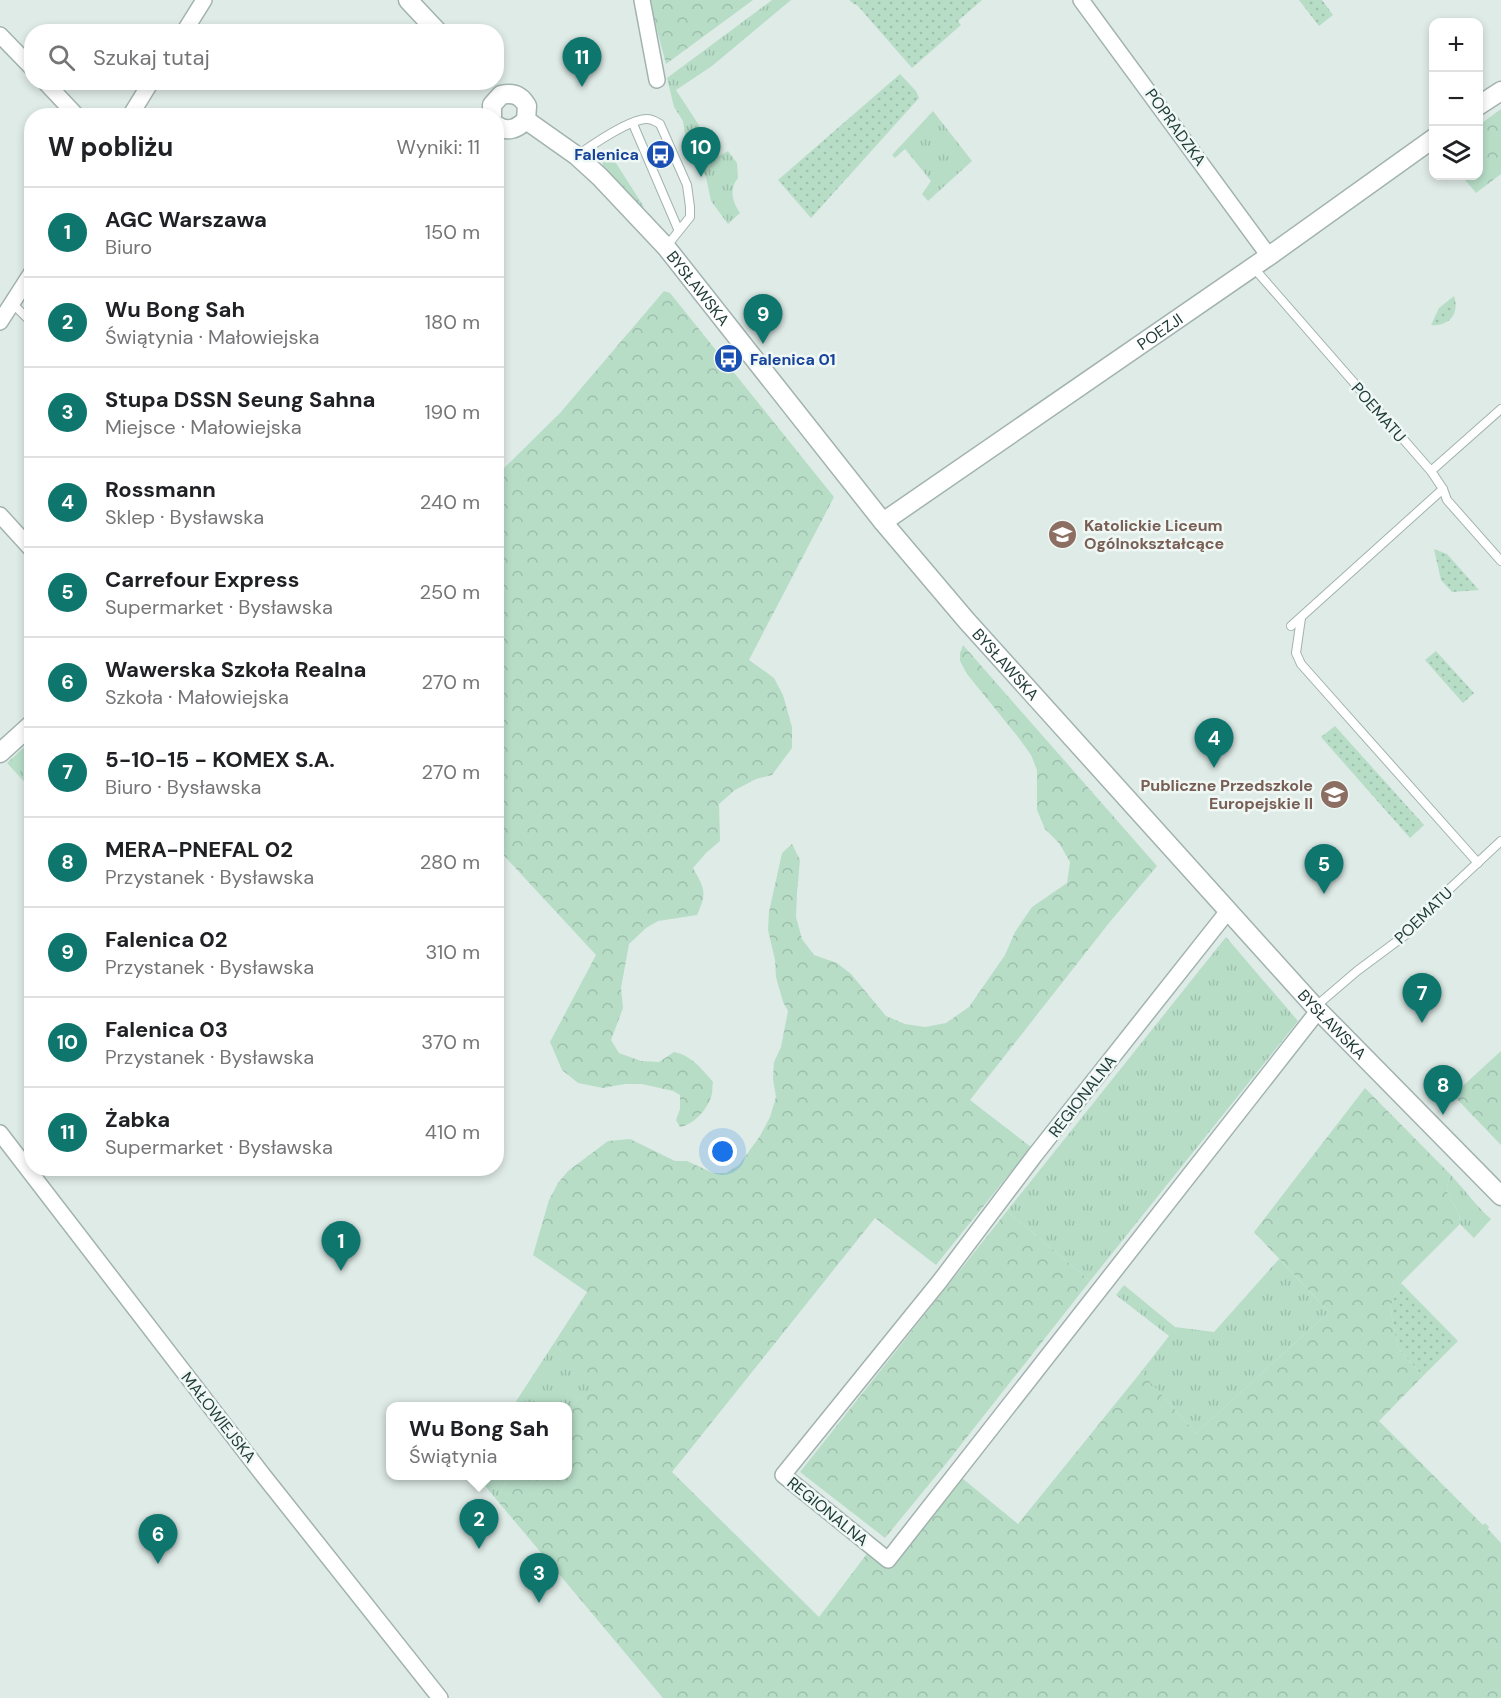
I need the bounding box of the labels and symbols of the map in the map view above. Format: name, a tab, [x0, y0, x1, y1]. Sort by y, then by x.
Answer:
pin: 11	[562, 38, 602, 87]
street label: POPRADZKA	[1140, 84, 1211, 170]
pin: 10	[682, 128, 720, 177]
bus stop icon: Falenica	[644, 138, 676, 170]
place label: Falenica	[574, 144, 639, 165]
street label: BYSŁAWSKA	[662, 246, 734, 330]
pin: 9	[744, 294, 783, 344]
street label: POEZJI	[1133, 309, 1187, 355]
bus stop icon: Falenica 01	[713, 343, 745, 375]
place label: Falenica 01	[750, 349, 836, 370]
street label: POEMATU	[1347, 378, 1410, 447]
place label: Katolickie Liceum Ogólnokształcące	[1084, 515, 1224, 554]
school or university icon: Katolickie Liceum Ogólnokształcące	[1047, 518, 1079, 550]
street label: BYSŁAWSKA	[968, 624, 1044, 705]
pin: 4	[1194, 718, 1234, 768]
place label: Publiczne Przedszkole Europejskie II	[1140, 775, 1313, 814]
school or university icon: Publiczne Przedszkole Europejskie II	[1318, 778, 1350, 810]
pin: 5	[1304, 844, 1344, 894]
street label: POEMATU	[1390, 882, 1457, 948]
pin: 7	[1402, 974, 1442, 1023]
street label: BYSŁAWSKA	[1293, 985, 1371, 1064]
street label: REGIONALNA	[1044, 1051, 1121, 1142]
pin: 8	[1424, 1066, 1462, 1115]
your location	[708, 1137, 737, 1166]
pin: 1	[322, 1222, 360, 1271]
street label: MAŁOWIEJSKA	[177, 1368, 261, 1467]
street label: REGIONALNA	[783, 1472, 873, 1551]
pin: 2	[460, 1500, 498, 1549]
pin: 6	[138, 1514, 178, 1564]
pin: 3	[520, 1554, 558, 1603]

